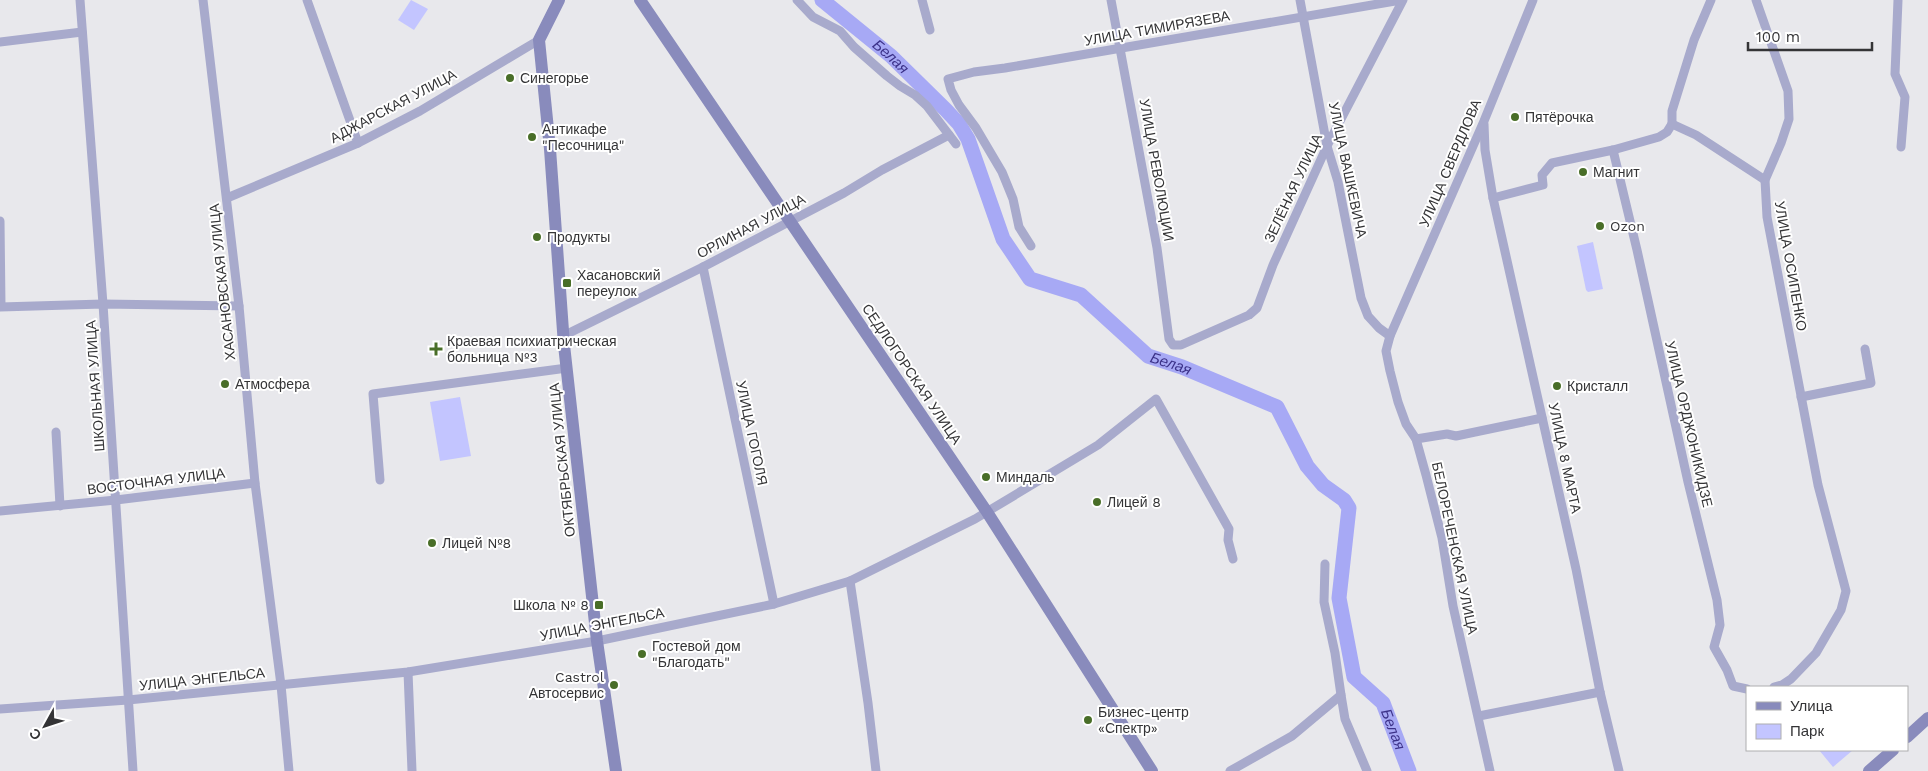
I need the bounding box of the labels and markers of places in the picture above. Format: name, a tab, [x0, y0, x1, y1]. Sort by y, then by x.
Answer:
place label: Синегорье	[520, 70, 589, 86]
marker: Синегорье	[504, 72, 516, 84]
place label: Пятёрочка	[1525, 109, 1594, 125]
marker: Пятёрочка	[1509, 111, 1521, 123]
place label: Антикафе "Песочница"	[542, 121, 624, 153]
marker: Антикафе "Песочница"	[526, 131, 538, 143]
place label: Магнит	[1593, 164, 1640, 180]
marker: Магнит	[1577, 166, 1589, 178]
place label: Ozon	[1610, 218, 1645, 234]
marker: Ozon	[1594, 220, 1606, 232]
place label: Продукты	[547, 229, 610, 245]
marker: Продукты	[531, 231, 543, 243]
place label: Хасановский переулок	[577, 267, 660, 299]
marker: Хасановский переулок	[561, 277, 573, 289]
place label: Краевая психиатрическая больница №3	[447, 333, 617, 365]
marker: Краевая психиатрическая больница №3	[429, 342, 443, 356]
place label: Атмосфера	[235, 376, 310, 392]
marker: Атмосфера	[219, 378, 231, 390]
place label: Кристалл	[1567, 378, 1628, 394]
marker: Кристалл	[1551, 380, 1563, 392]
place label: Миндаль	[996, 469, 1055, 485]
marker: Миндаль	[980, 471, 992, 483]
place label: Лицей 8	[1107, 494, 1161, 510]
marker: Лицей 8	[1091, 496, 1103, 508]
place label: Лицей №8	[442, 535, 511, 551]
marker: Лицей №8	[426, 537, 438, 549]
place label: Школа № 8	[513, 597, 589, 613]
marker: Школа № 8	[593, 599, 605, 611]
place label: Гостевой дом "Благодать"	[652, 638, 741, 670]
marker: Гостевой дом "Благодать"	[636, 648, 648, 660]
place label: Castrol Автосервис	[529, 669, 605, 701]
marker: Castrol Автосервис	[608, 679, 620, 691]
place label: Бизнес-центр «Спектр»	[1098, 704, 1189, 736]
marker: Бизнес-центр «Спектр»	[1082, 714, 1094, 726]

